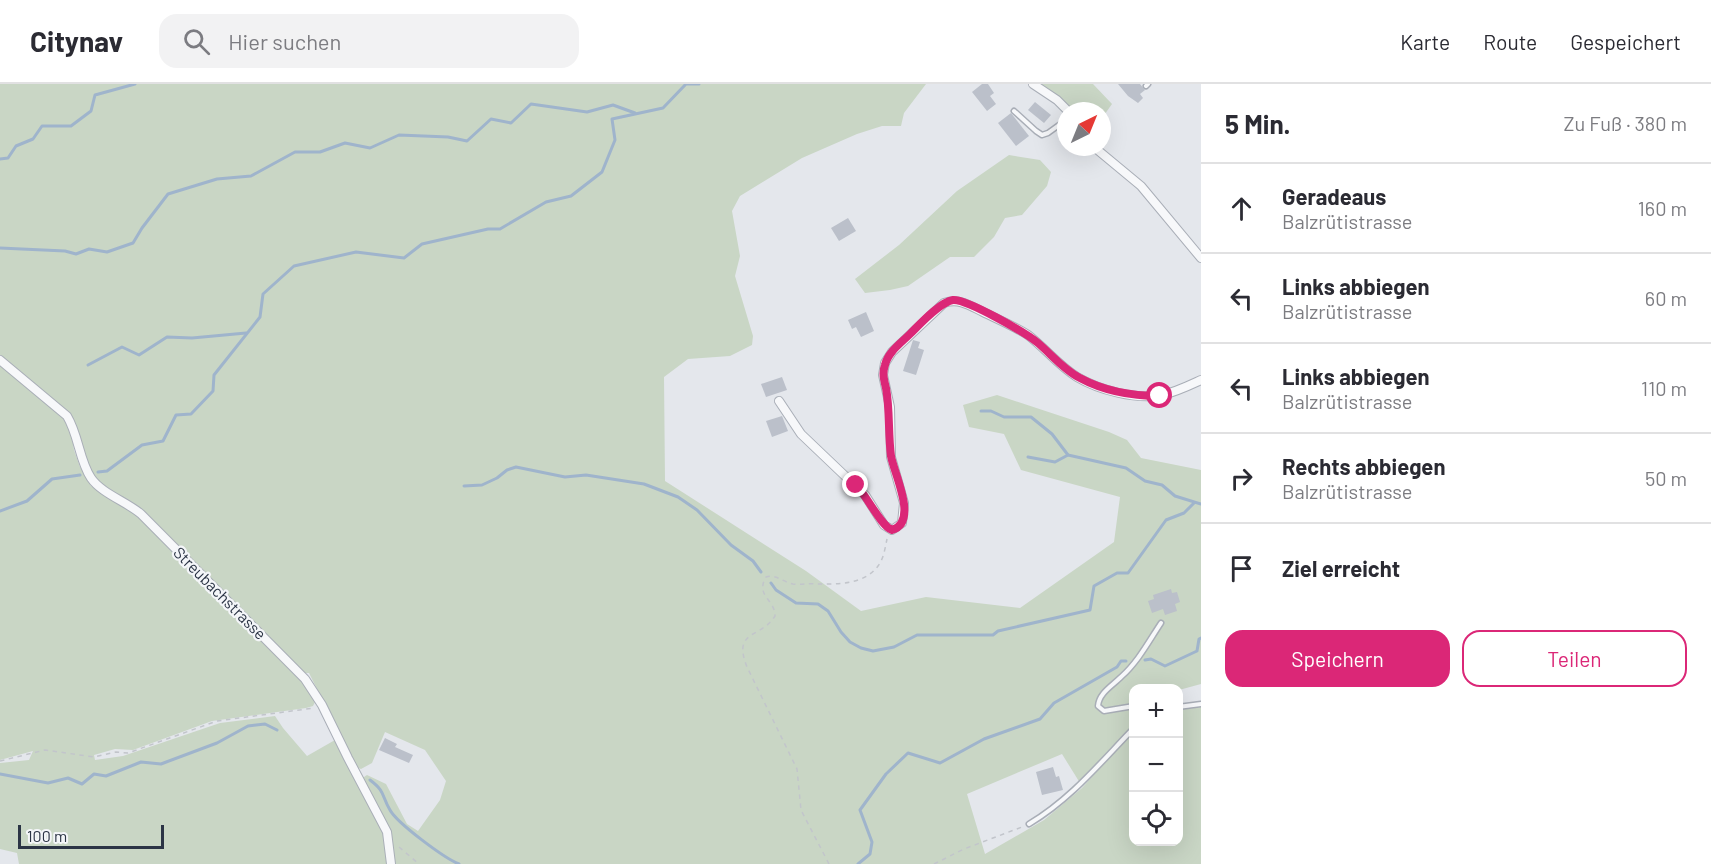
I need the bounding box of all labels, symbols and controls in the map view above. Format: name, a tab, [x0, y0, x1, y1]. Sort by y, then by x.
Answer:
search box	[159, 14, 579, 68]
text: Citynav	[30, 24, 123, 58]
icon: search	[180, 25, 213, 58]
text: Hier suchen	[228, 28, 341, 54]
text: Karte	[1400, 29, 1450, 54]
text: Route	[1483, 29, 1537, 54]
text: Gespeichert	[1570, 29, 1681, 54]
north arrow	[1057, 102, 1111, 156]
text: 5 Min.	[1225, 108, 1290, 139]
text: Zu Fuß · 380 m	[1564, 111, 1687, 135]
text: Geradeaus	[1282, 183, 1386, 209]
icon: ahead	[1225, 192, 1258, 225]
text: 160 m	[1638, 196, 1687, 220]
text: Balzrütistrasse	[1282, 209, 1413, 233]
text: Links abbiegen	[1282, 273, 1430, 299]
icon: left	[1225, 282, 1258, 315]
text: 60 m	[1645, 286, 1687, 310]
text: Balzrütistrasse	[1282, 299, 1413, 323]
text: Links abbiegen	[1282, 363, 1430, 389]
icon: left	[1225, 372, 1258, 405]
text: 110 m	[1641, 376, 1687, 400]
route start	[1146, 382, 1172, 408]
text: Balzrütistrasse	[1282, 389, 1413, 413]
text: Rechts abbiegen	[1282, 453, 1445, 479]
icon: right	[1225, 462, 1258, 495]
text: 50 m	[1645, 466, 1687, 490]
route end	[842, 471, 868, 497]
text: Balzrütistrasse	[1282, 479, 1413, 503]
street label: Streubachstrasse	[170, 542, 271, 643]
icon: arrive	[1225, 552, 1258, 585]
text: Ziel erreicht	[1282, 555, 1400, 581]
button: Speichern	[1225, 630, 1450, 687]
button: Teilen	[1462, 630, 1687, 687]
map controls	[1129, 684, 1183, 846]
button: +	[1129, 684, 1183, 738]
button: −	[1129, 738, 1183, 792]
button: locate	[1129, 792, 1183, 846]
scale bar	[18, 822, 164, 850]
text: 100 m	[27, 826, 67, 845]

